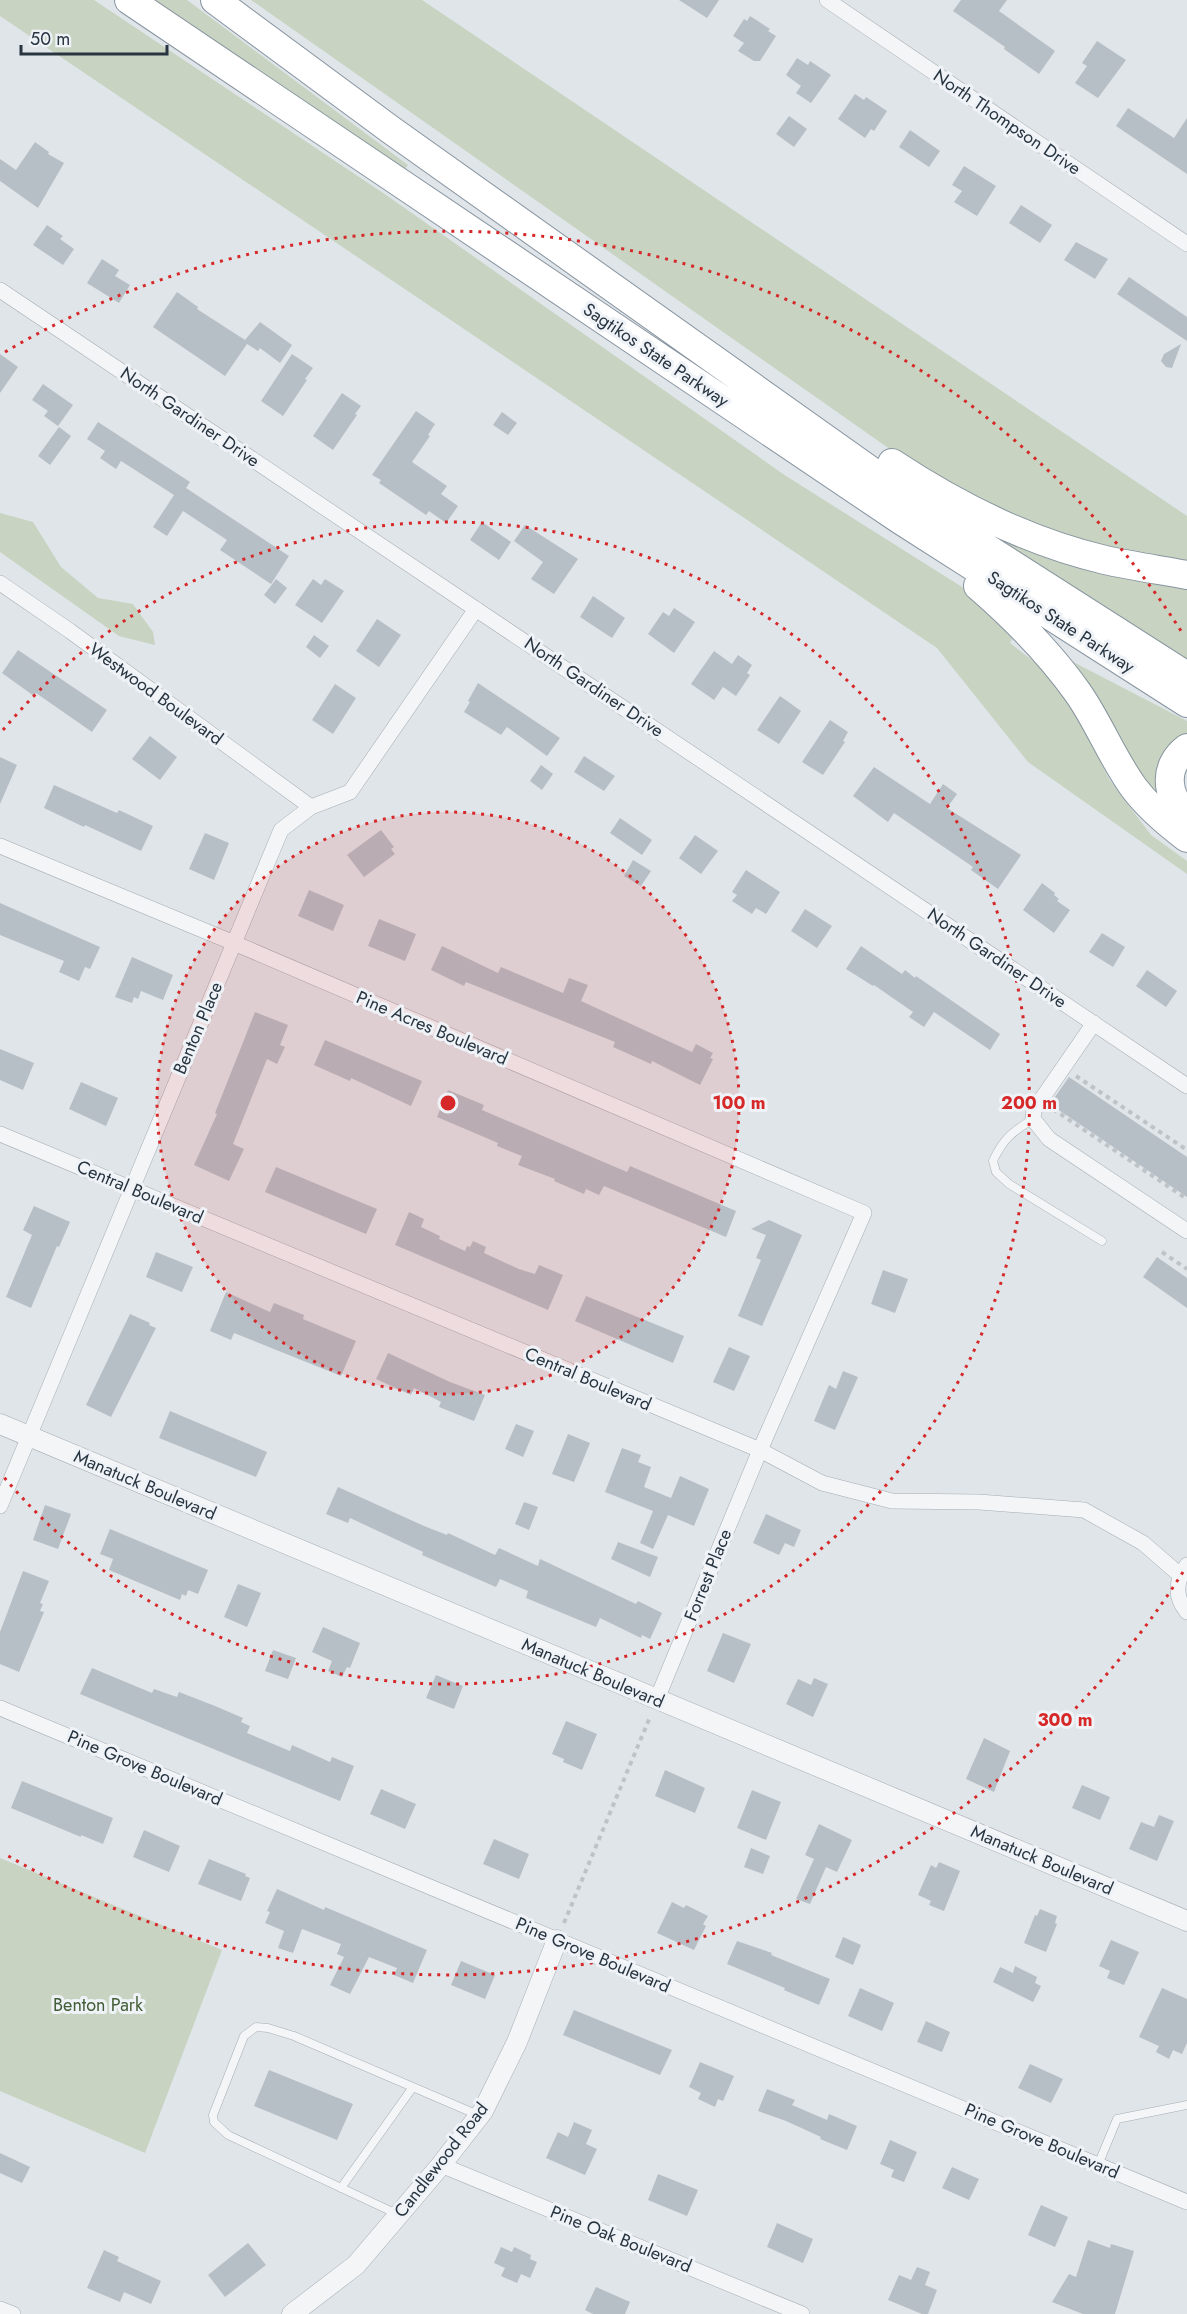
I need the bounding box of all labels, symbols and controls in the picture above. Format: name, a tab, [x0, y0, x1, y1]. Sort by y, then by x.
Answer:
scale bar	[21, 18, 166, 56]
text: 50 m	[30, 26, 70, 52]
street label: North Thompson Drive	[928, 63, 1086, 181]
street label: Sagtikos State Parkway	[578, 296, 734, 414]
street label: North Gardiner Drive	[115, 361, 265, 473]
street label: Sagtikos State Parkway	[982, 565, 1140, 679]
street label: North Gardiner Drive	[519, 631, 669, 743]
street label: Westwood Boulevard	[84, 636, 228, 752]
street label: North Gardiner Drive	[922, 902, 1072, 1014]
street label: Benton Place	[167, 978, 229, 1078]
street label: Pine Acres Boulevard	[352, 984, 512, 1072]
text: 100 m	[712, 1090, 766, 1116]
text: 200 m	[1001, 1090, 1057, 1116]
centre of rings	[438, 1093, 458, 1113]
street label: Central Boulevard	[73, 1154, 207, 1230]
street label: Central Boulevard	[521, 1341, 655, 1417]
street label: Manatuck Boulevard	[70, 1443, 220, 1527]
street label: Forrest Place	[678, 1525, 738, 1625]
street label: Manatuck Boulevard	[518, 1631, 668, 1715]
text: 300 m	[1037, 1707, 1093, 1733]
street label: Pine Grove Boulevard	[64, 1724, 226, 1812]
street label: Manatuck Boulevard	[967, 1818, 1117, 1902]
street label: Pine Grove Boulevard	[512, 1911, 674, 1999]
park label: Benton Park	[53, 1992, 143, 2018]
street label: Candlewood Road	[388, 2097, 494, 2223]
street label: Pine Grove Boulevard	[961, 2097, 1123, 2185]
street label: Pine Oak Boulevard	[546, 2199, 696, 2279]

